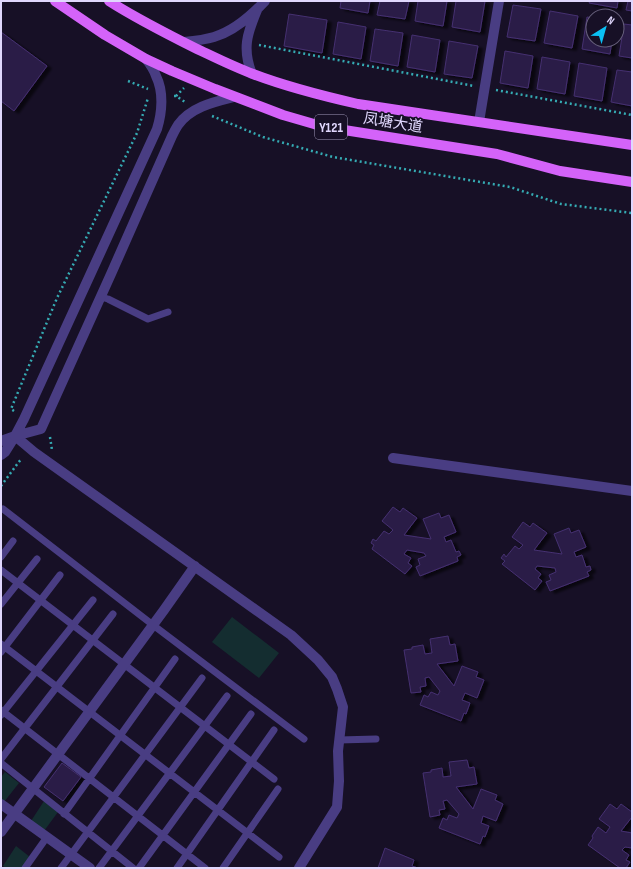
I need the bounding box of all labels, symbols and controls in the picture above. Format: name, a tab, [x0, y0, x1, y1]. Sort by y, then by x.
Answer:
north arrow	[585, 8, 625, 48]
text: N	[604, 13, 617, 27]
street label: 凤塘大道	[362, 109, 424, 137]
road number: Y121	[315, 115, 347, 139]

